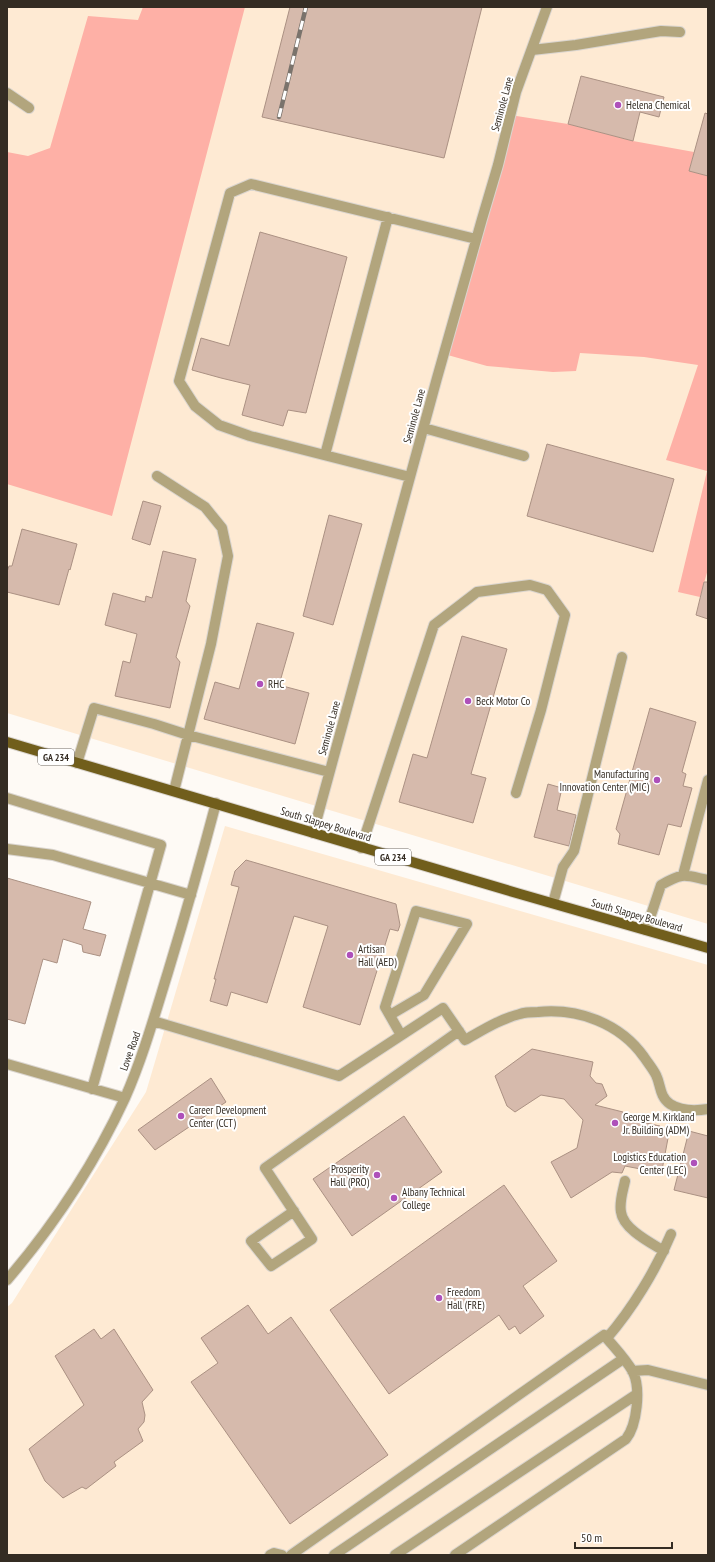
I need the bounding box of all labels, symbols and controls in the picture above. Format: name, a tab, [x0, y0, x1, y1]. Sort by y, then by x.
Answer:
street label: Seminole Lane	[488, 75, 516, 133]
place label: Helena Chemical	[626, 98, 690, 112]
marker: Helena Chemical	[613, 100, 623, 110]
street label: Seminole Lane	[400, 387, 428, 445]
place label: RHC	[268, 677, 284, 691]
marker: RHC	[255, 679, 265, 689]
place label: Beck Motor Co	[476, 694, 530, 708]
marker: Beck Motor Co	[463, 696, 473, 706]
street label: Seminole Lane	[315, 699, 343, 757]
road number: GA 234	[38, 749, 74, 765]
place label: Manufacturing Innovation Center (MIC)	[559, 767, 649, 794]
marker: Manufacturing Innovation Center (MIC)	[652, 775, 662, 785]
street label: South Slappey Boulevard	[279, 804, 373, 845]
road number: GA 234	[375, 849, 411, 865]
street label: South Slappey Boulevard	[590, 895, 684, 935]
place label: Artisan Hall (AED)	[358, 942, 397, 969]
marker: Artisan Hall (AED)	[345, 950, 355, 960]
street label: Lowe Road	[116, 1029, 144, 1073]
place label: Career Development Center (CCT)	[189, 1103, 266, 1130]
place label: George M. Kirkland Jr. Building (ADM)	[622, 1110, 695, 1137]
marker: Career Development Center (CCT)	[176, 1111, 186, 1121]
marker: George M. Kirkland Jr. Building (ADM)	[610, 1118, 620, 1128]
place label: Logistics Education Center (LEC)	[613, 1150, 686, 1177]
marker: Logistics Education Center (LEC)	[689, 1158, 699, 1168]
place label: Prosperity Hall (PRO)	[330, 1162, 370, 1189]
marker: Prosperity Hall (PRO)	[372, 1170, 382, 1180]
place label: Albany Technical College	[402, 1185, 465, 1212]
marker: Albany Technical College	[389, 1193, 399, 1203]
place label: Freedom Hall (FRE)	[447, 1285, 485, 1312]
marker: Freedom Hall (FRE)	[434, 1293, 444, 1303]
scale bar	[575, 1524, 672, 1550]
text: 50 m	[581, 1530, 602, 1545]

